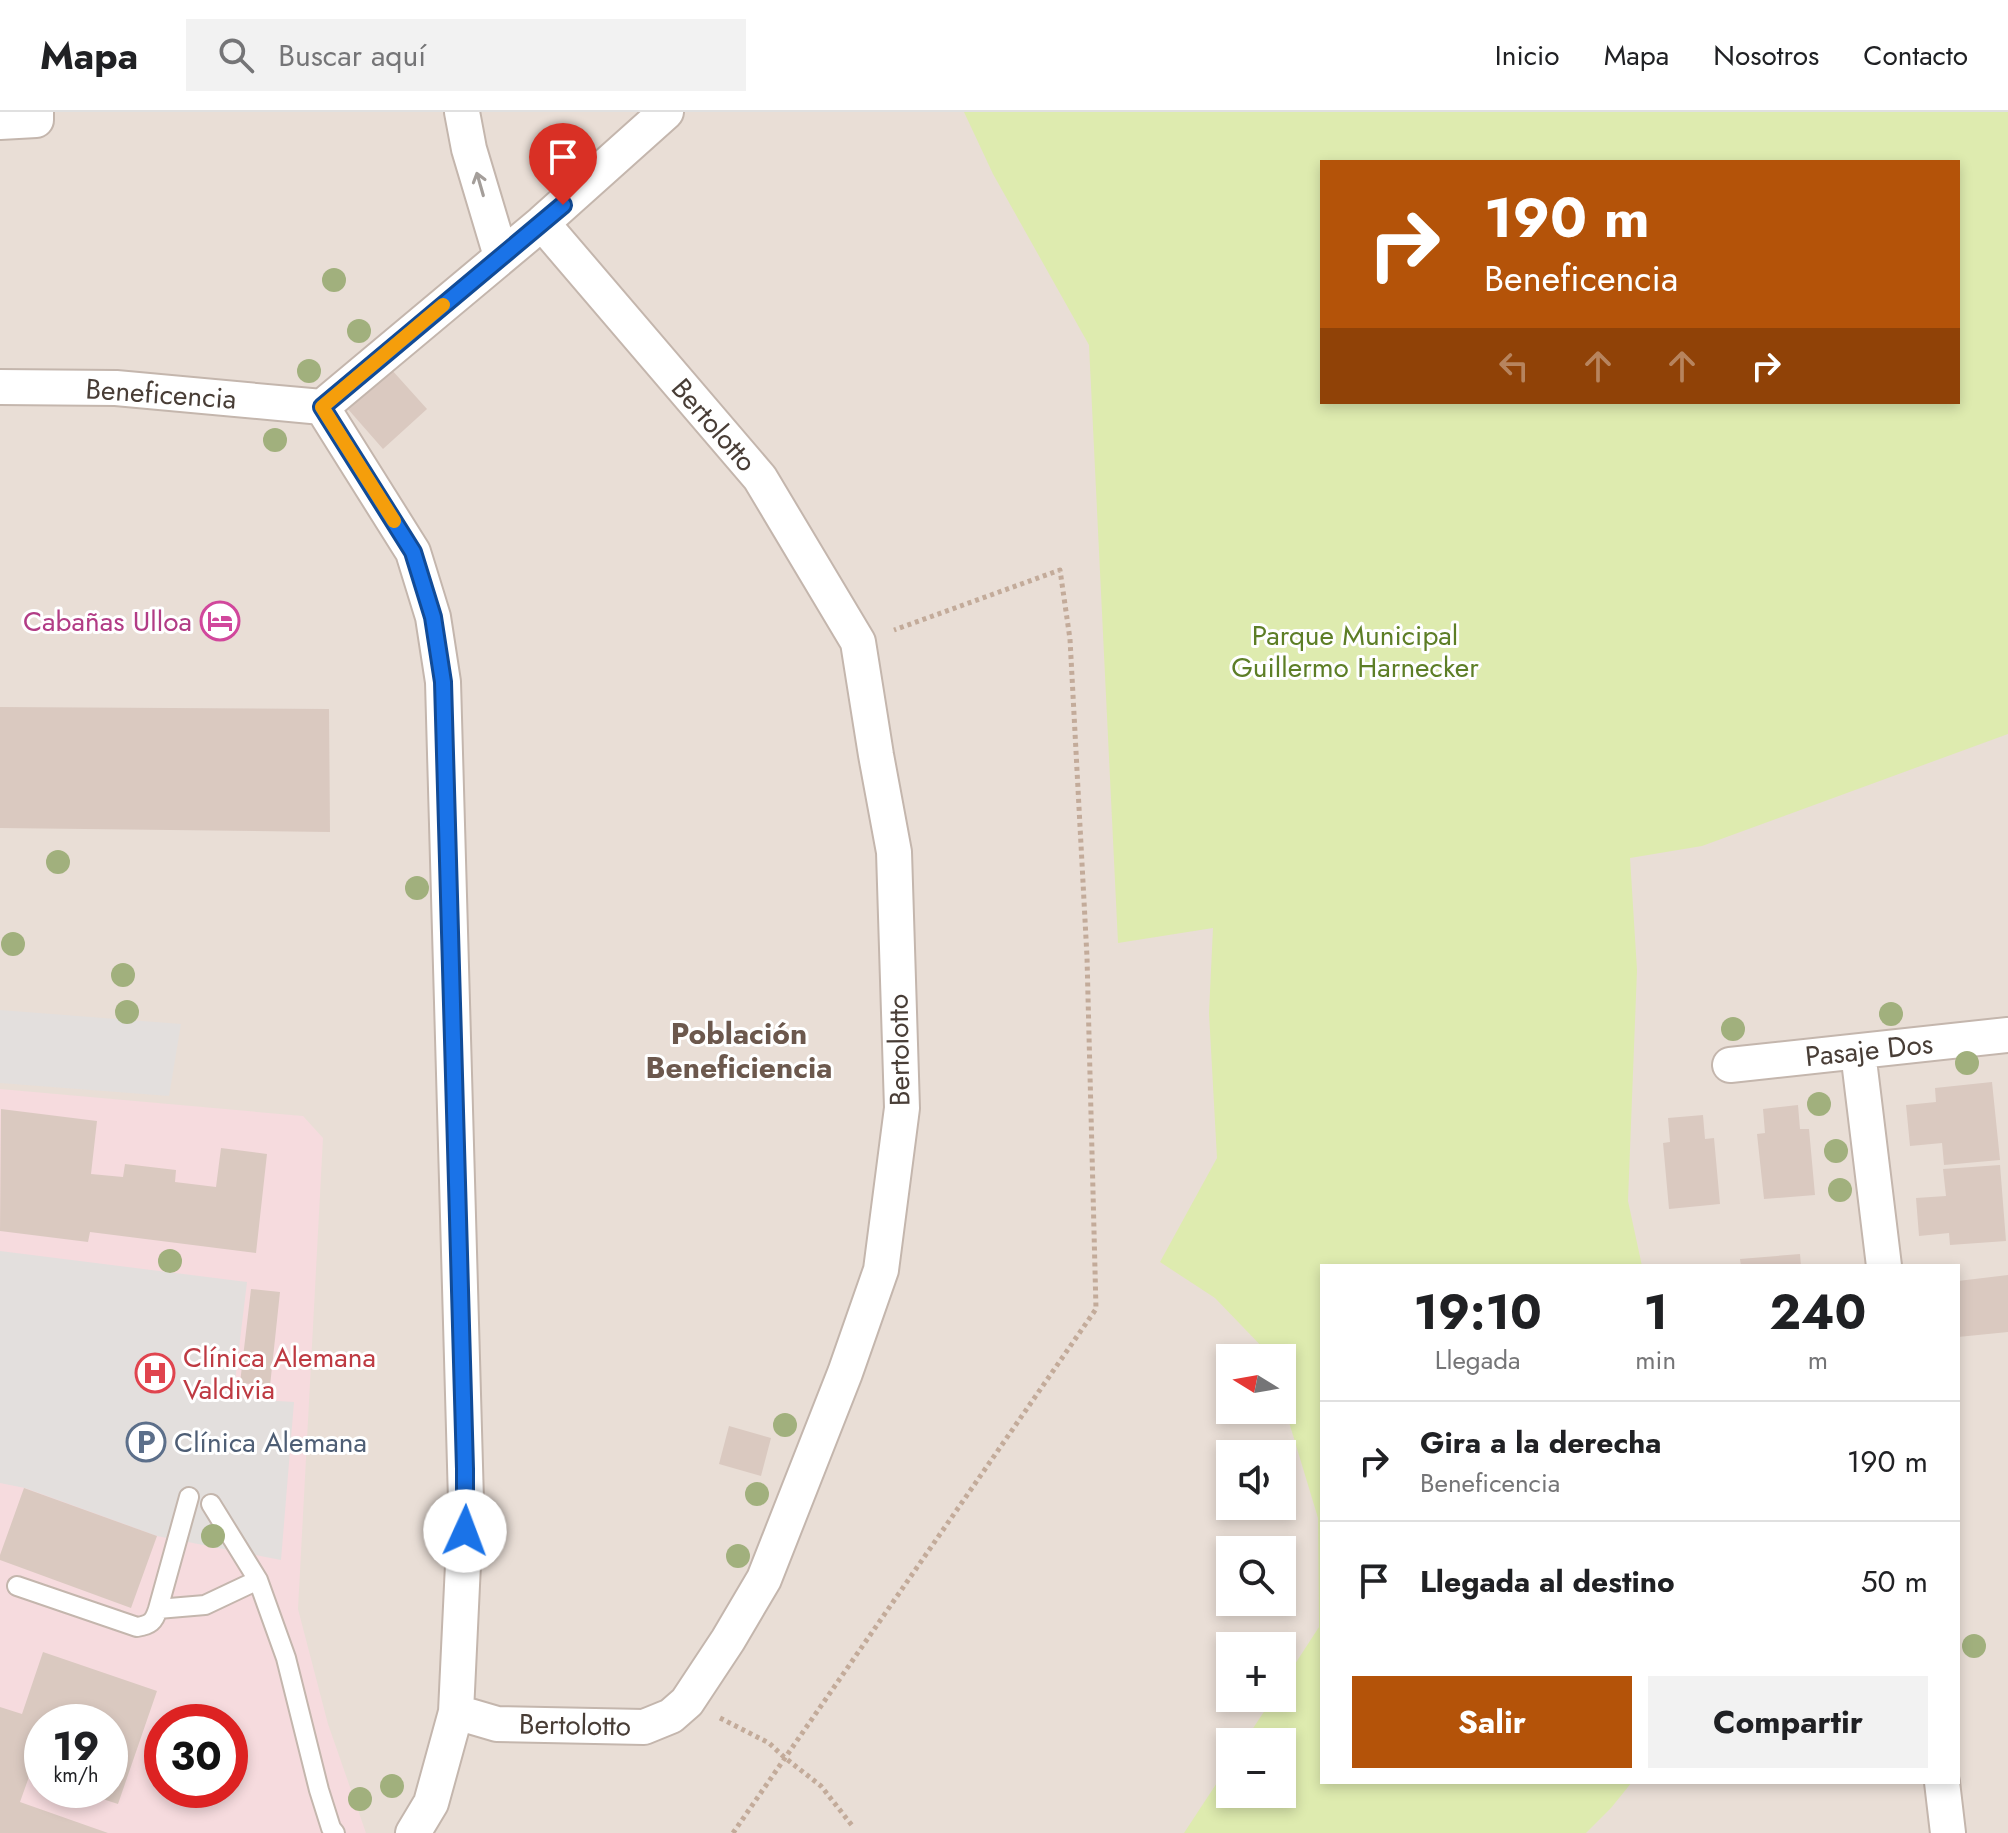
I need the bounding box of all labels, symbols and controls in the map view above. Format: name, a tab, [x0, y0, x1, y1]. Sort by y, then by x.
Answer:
search box	[186, 19, 746, 91]
text: Mapa	[40, 28, 138, 83]
icon: search	[214, 33, 258, 77]
text: Buscar aquí	[278, 34, 426, 77]
text: Inicio	[1495, 35, 1560, 76]
text: Mapa	[1604, 35, 1669, 76]
text: Nosotros	[1713, 35, 1819, 76]
text: Contacto	[1863, 35, 1968, 76]
pin	[529, 123, 597, 205]
icon: arrive	[541, 135, 585, 179]
one-way arrow	[472, 172, 487, 198]
text: 190 m	[1484, 177, 1650, 258]
icon: right	[1352, 192, 1456, 296]
text: Beneficencia	[1484, 252, 1678, 304]
icon: left	[1492, 344, 1536, 388]
icon: ahead	[1576, 344, 1620, 388]
icon: ahead	[1660, 344, 1704, 388]
icon: right	[1744, 344, 1788, 388]
street label: Beneficencia	[84, 368, 238, 420]
street label: Bertolotto	[662, 369, 766, 481]
hotel icon: Cabañas Ulloa	[199, 600, 241, 642]
place label: Cabañas Ulloa	[23, 601, 192, 642]
park label: Parque Municipal Guillermo Harnecker	[1231, 615, 1479, 688]
street label: Bertolotto	[878, 994, 920, 1106]
district label: Población Beneficiencia	[646, 1012, 832, 1089]
street label: Pasaje Dos	[1803, 1023, 1935, 1077]
text: 19:10	[1414, 1278, 1542, 1347]
text: 1	[1643, 1278, 1668, 1347]
text: 240	[1770, 1278, 1866, 1347]
place label: Clínica Alemana Valdivia	[183, 1337, 376, 1410]
text: Llegada	[1435, 1341, 1521, 1379]
text: min	[1635, 1341, 1676, 1379]
text: m	[1808, 1341, 1828, 1379]
north arrow	[1216, 1344, 1296, 1424]
map controls	[1216, 1344, 1296, 1808]
hospital icon: Clínica Alemana Valdivia	[134, 1352, 176, 1394]
parking icon: Clínica Alemana	[125, 1421, 167, 1463]
text: Gira a la derecha	[1420, 1421, 1661, 1464]
place label: Clínica Alemana	[174, 1422, 367, 1463]
icon: right	[1352, 1439, 1396, 1483]
button: sound	[1216, 1440, 1296, 1520]
text: 190 m	[1847, 1440, 1928, 1483]
text: Beneficencia	[1420, 1464, 1560, 1502]
position arrow	[423, 1489, 507, 1573]
button: search	[1216, 1536, 1296, 1616]
icon: arrive	[1352, 1559, 1396, 1603]
text: Llegada al destino	[1420, 1560, 1675, 1603]
text: 50 m	[1861, 1560, 1928, 1603]
button: +	[1216, 1632, 1296, 1712]
button: Salir	[1352, 1676, 1632, 1768]
button: Compartir	[1648, 1676, 1928, 1768]
speed limit sign: 30	[144, 1704, 248, 1808]
street label: Bertolotto	[519, 1704, 631, 1746]
text: 19	[52, 1717, 100, 1775]
button: −	[1216, 1728, 1296, 1808]
text: km/h	[53, 1761, 99, 1790]

